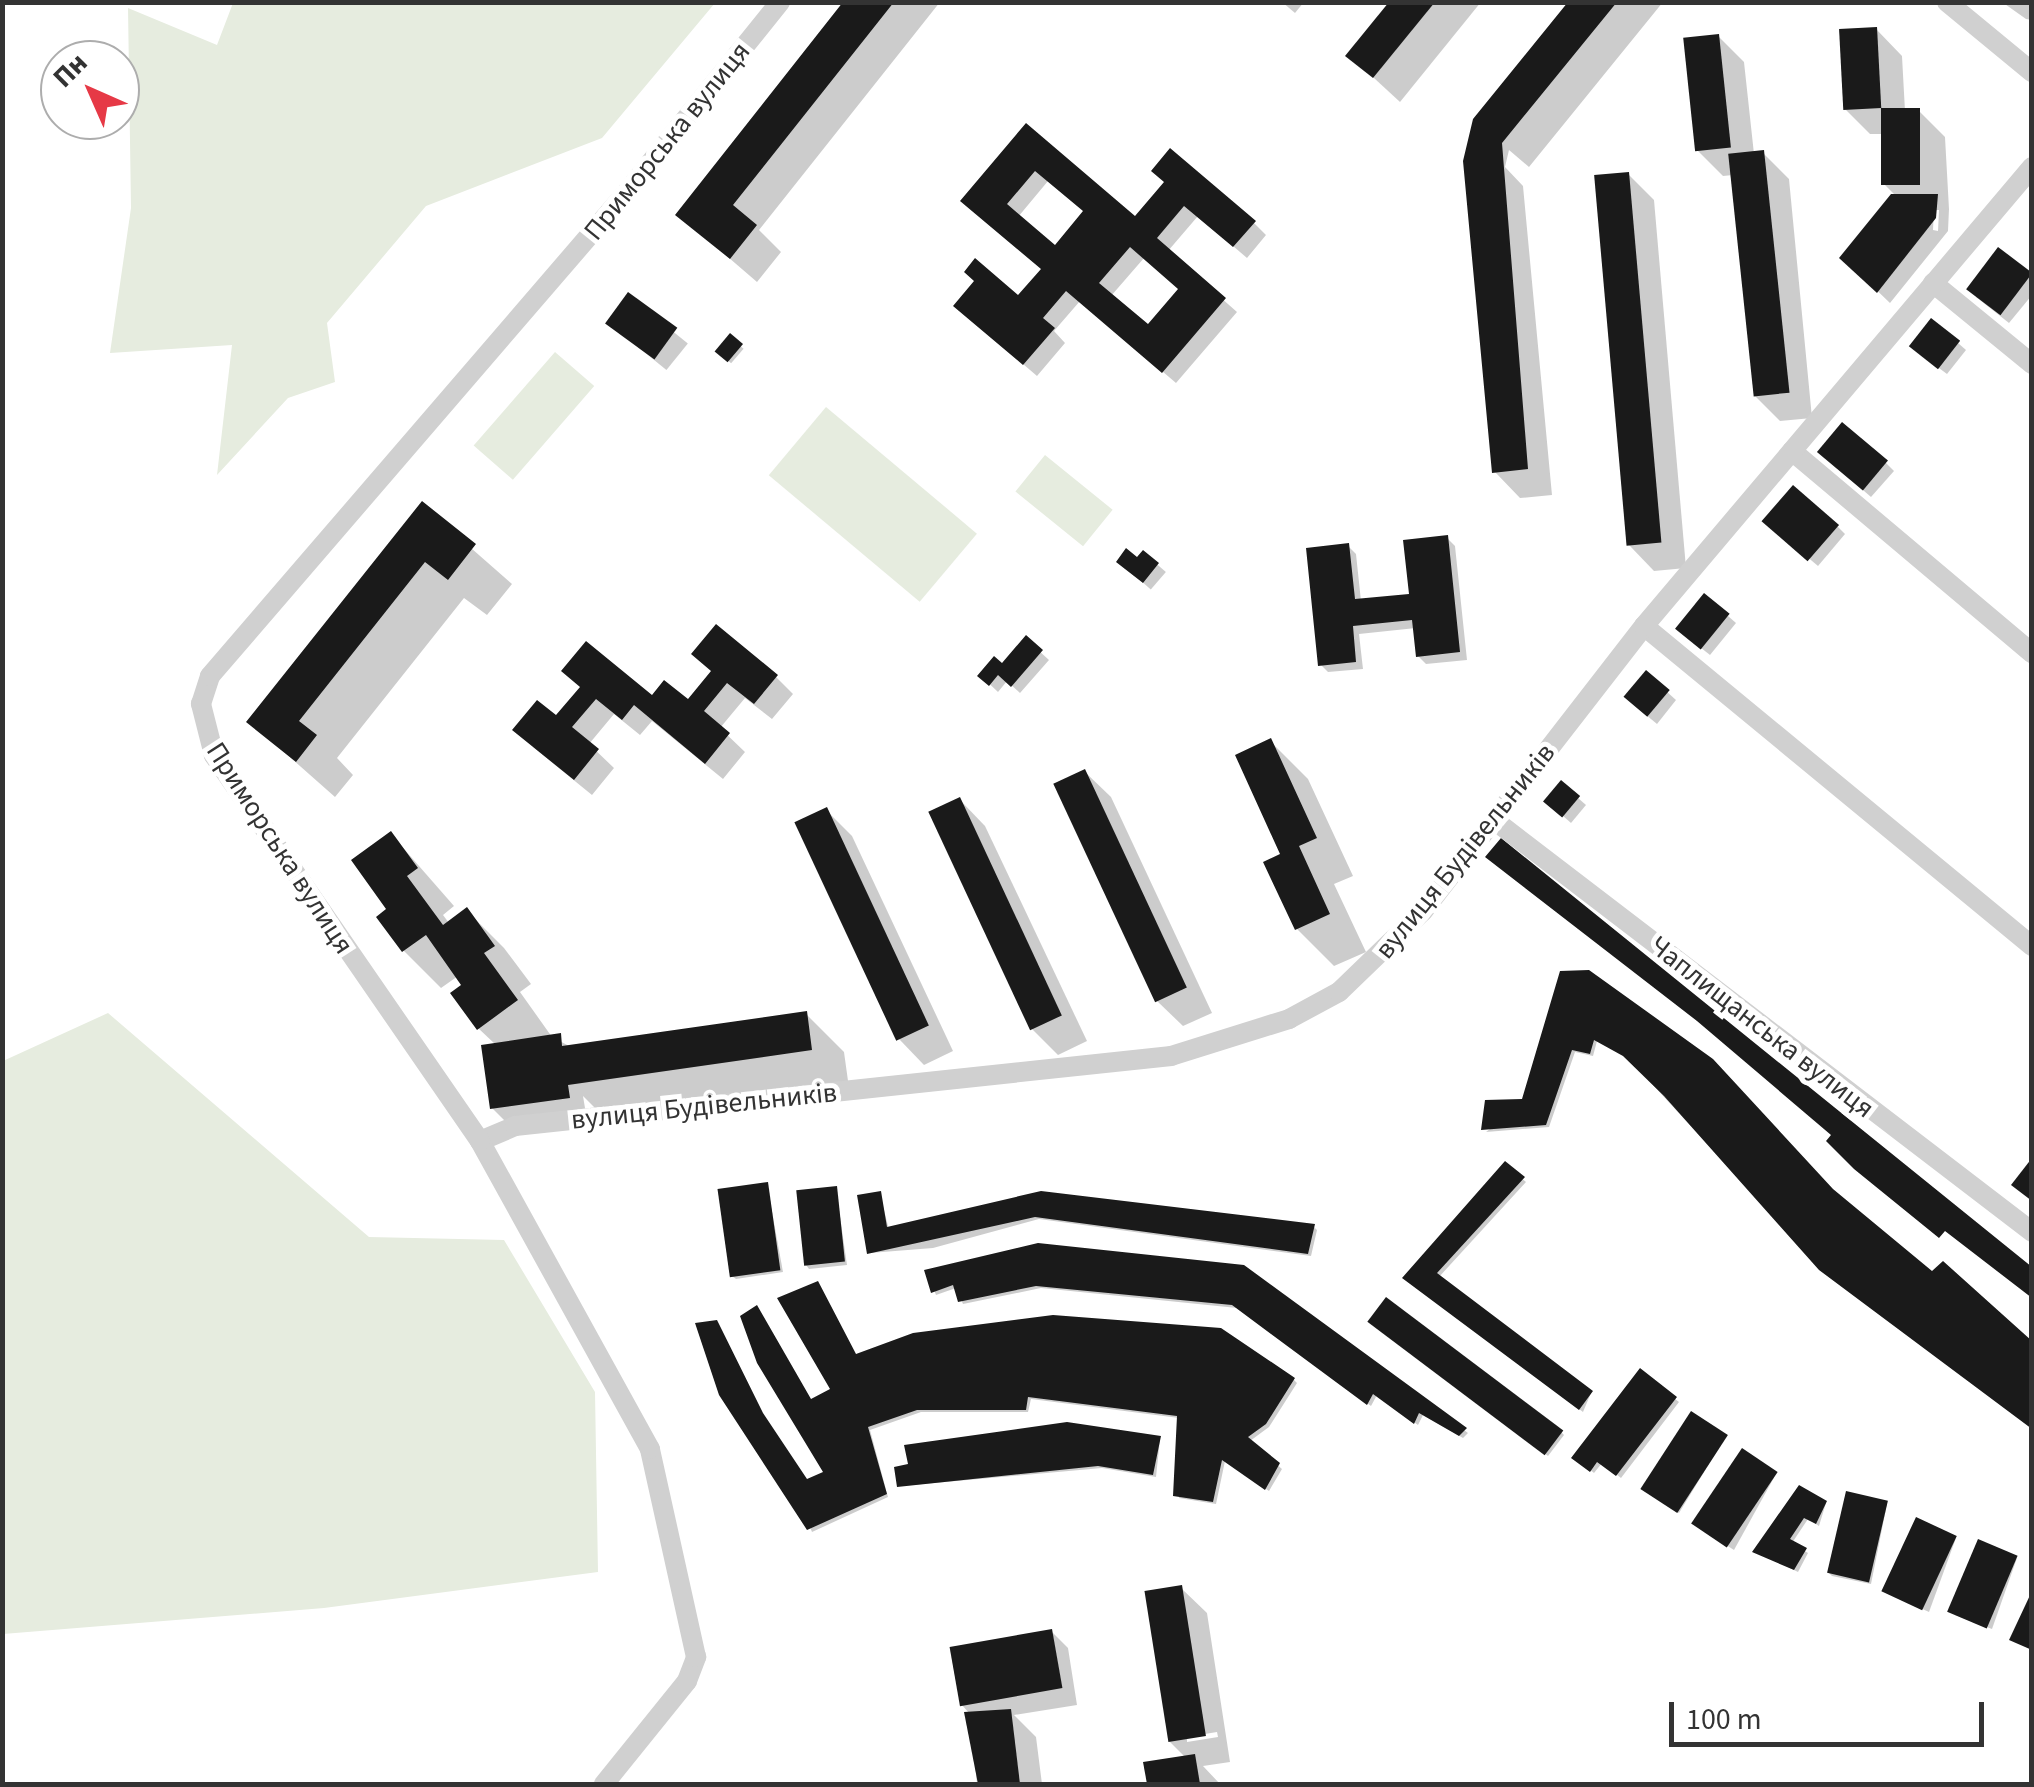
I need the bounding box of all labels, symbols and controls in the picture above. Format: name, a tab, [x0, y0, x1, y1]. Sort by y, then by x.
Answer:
street label: Приморська вулиця	[577, 35, 757, 247]
north arrow	[40, 40, 140, 140]
text: Пн	[44, 44, 97, 97]
street label: Приморська вулиця	[199, 736, 361, 960]
street label: вулиця Будівельників	[1368, 737, 1562, 965]
street label: Чаплищанська вулиця	[1643, 929, 1881, 1125]
street label: вулиця Будівельників	[569, 1075, 839, 1137]
scale bar	[1674, 1682, 1989, 1744]
text: 100 m	[1686, 1698, 1762, 1741]

